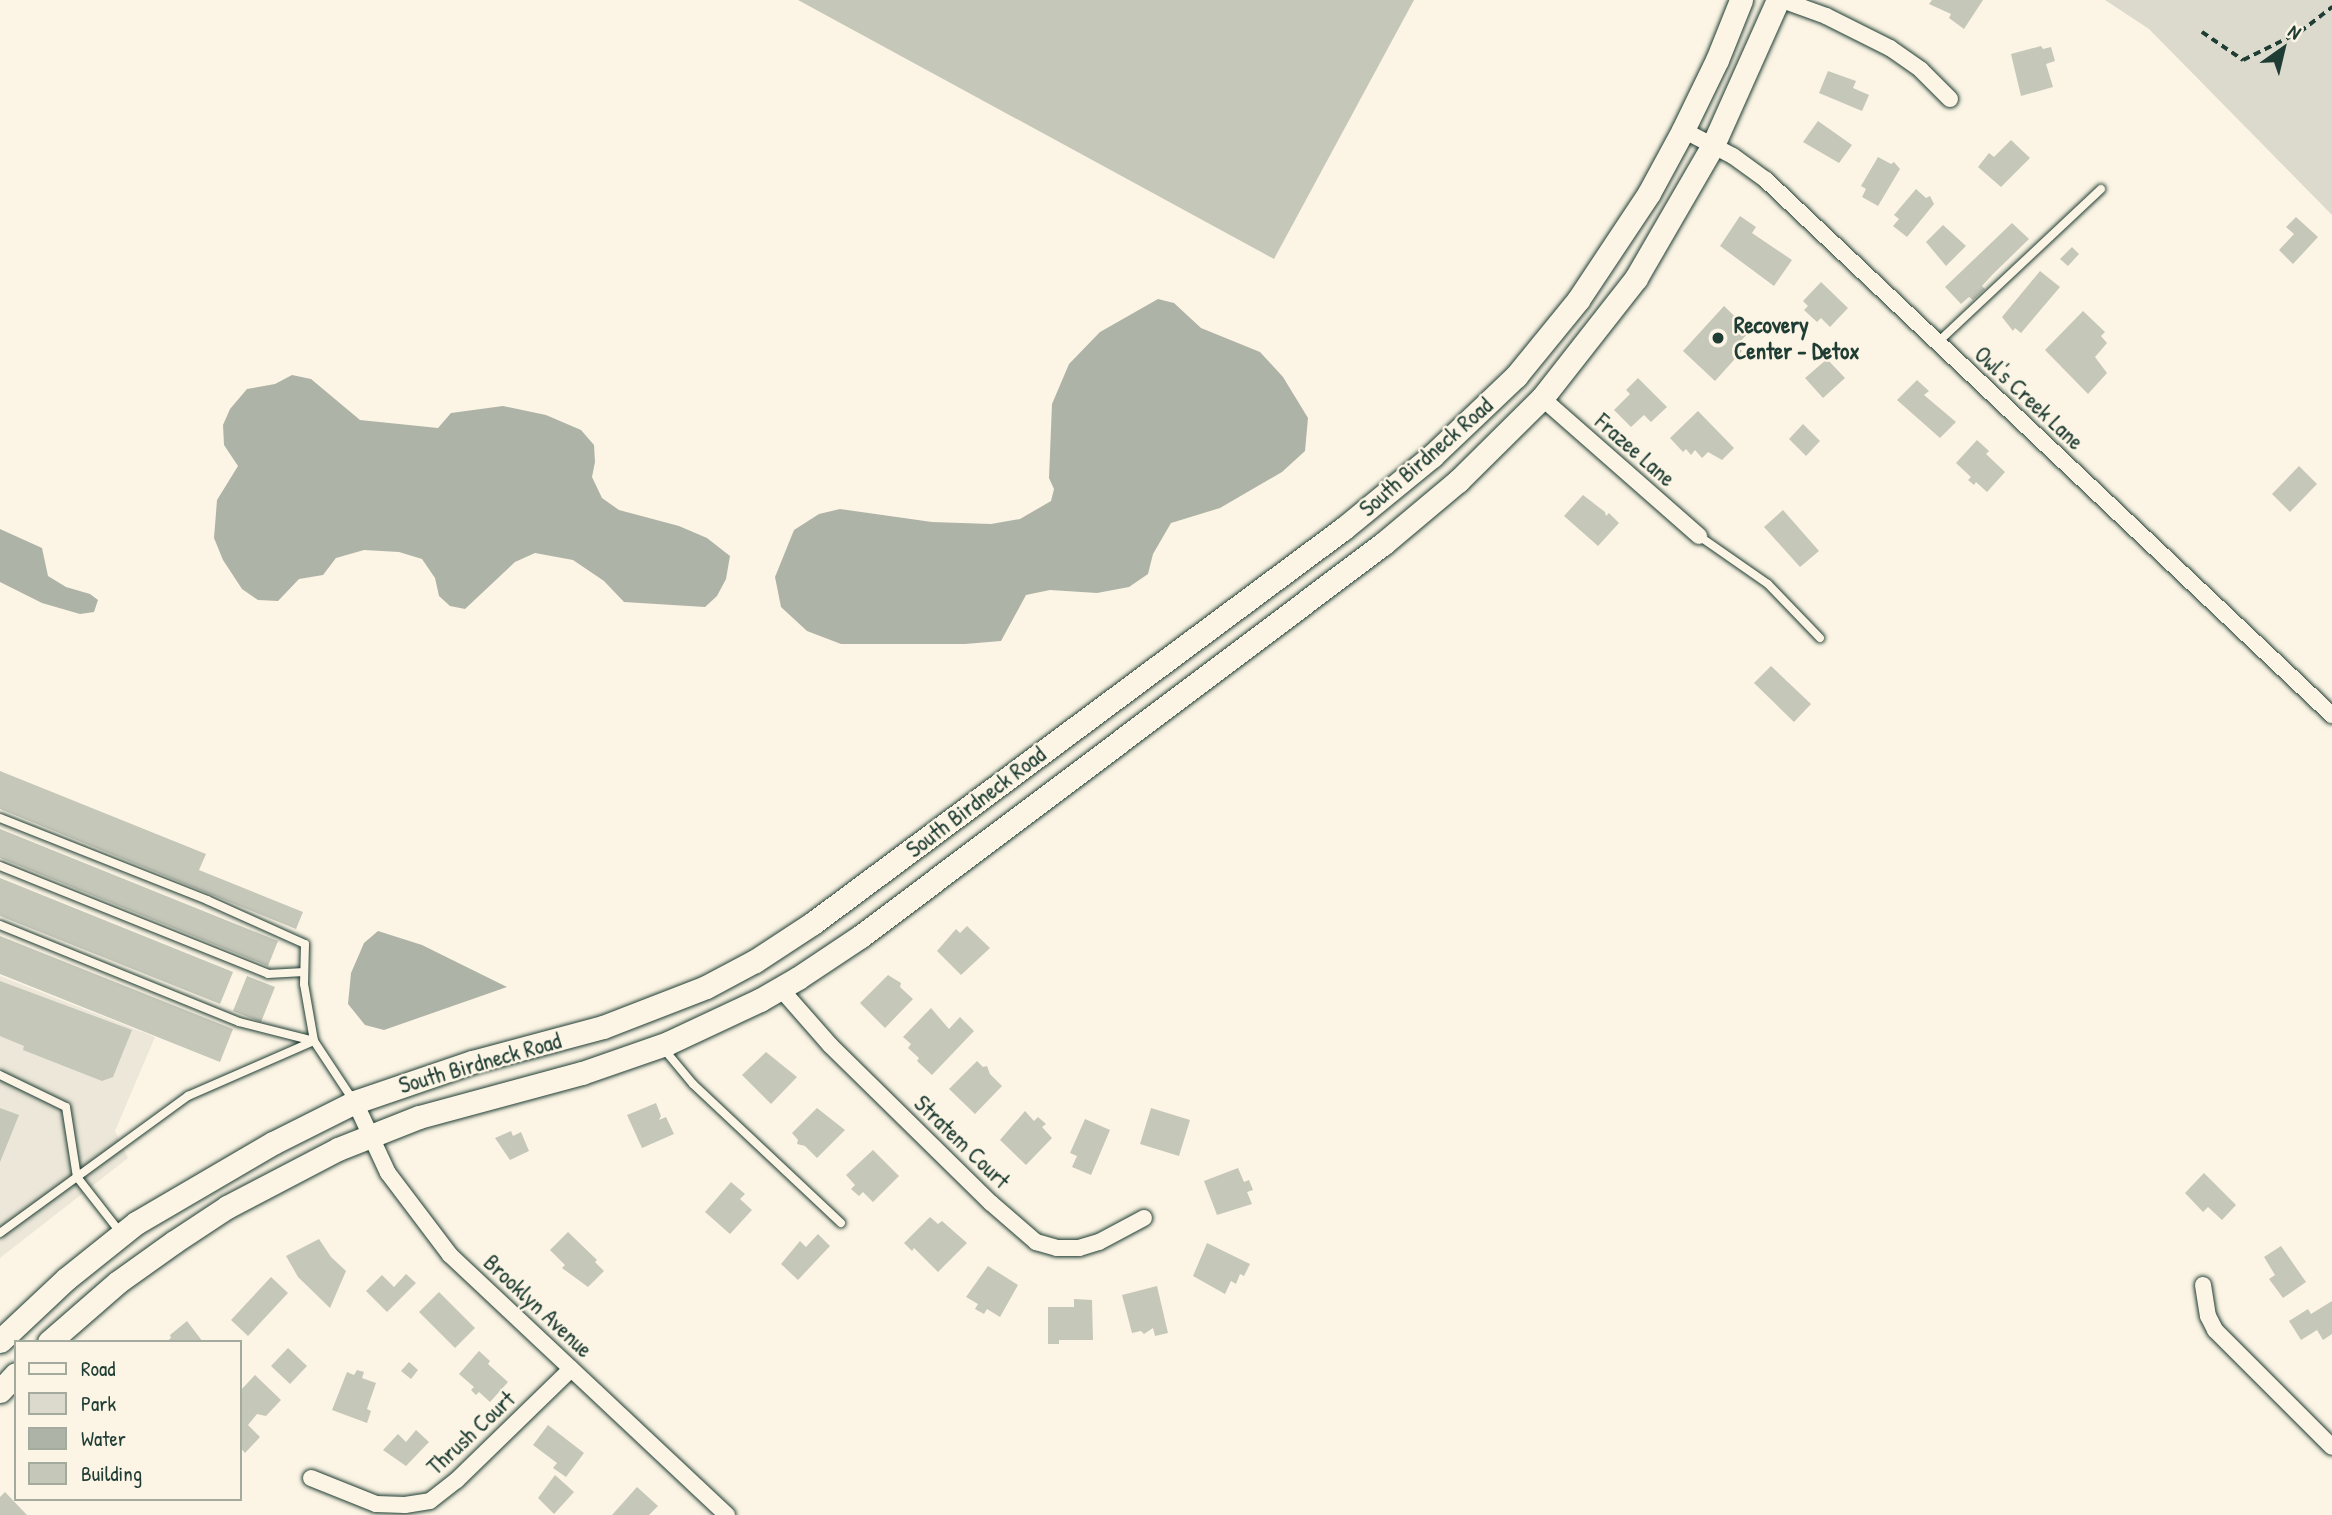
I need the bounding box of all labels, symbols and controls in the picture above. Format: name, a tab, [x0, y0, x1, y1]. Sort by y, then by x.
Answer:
north arrow	[2248, 14, 2318, 84]
text: N	[2283, 18, 2306, 45]
place label: Recovery Center - Detox	[1734, 311, 1860, 365]
marker: Recovery Center - Detox	[1708, 328, 1728, 348]
street label: Owl's Creek Lane	[1969, 340, 2089, 456]
street label: South Birdneck Road	[1354, 392, 1498, 522]
street label: Frazee Lane	[1589, 408, 1681, 492]
street label: South Birdneck Road	[901, 741, 1051, 863]
street label: South Birdneck Road	[396, 1027, 564, 1099]
street label: Stratem Court	[908, 1090, 1016, 1194]
street label: Brooklyn Avenue	[478, 1249, 598, 1363]
legend	[14, 1340, 242, 1501]
text: Road	[81, 1354, 115, 1383]
street label: Thrush Court	[421, 1385, 521, 1481]
text: Park	[81, 1389, 116, 1418]
text: Water	[81, 1424, 126, 1453]
text: Building	[81, 1459, 142, 1488]

